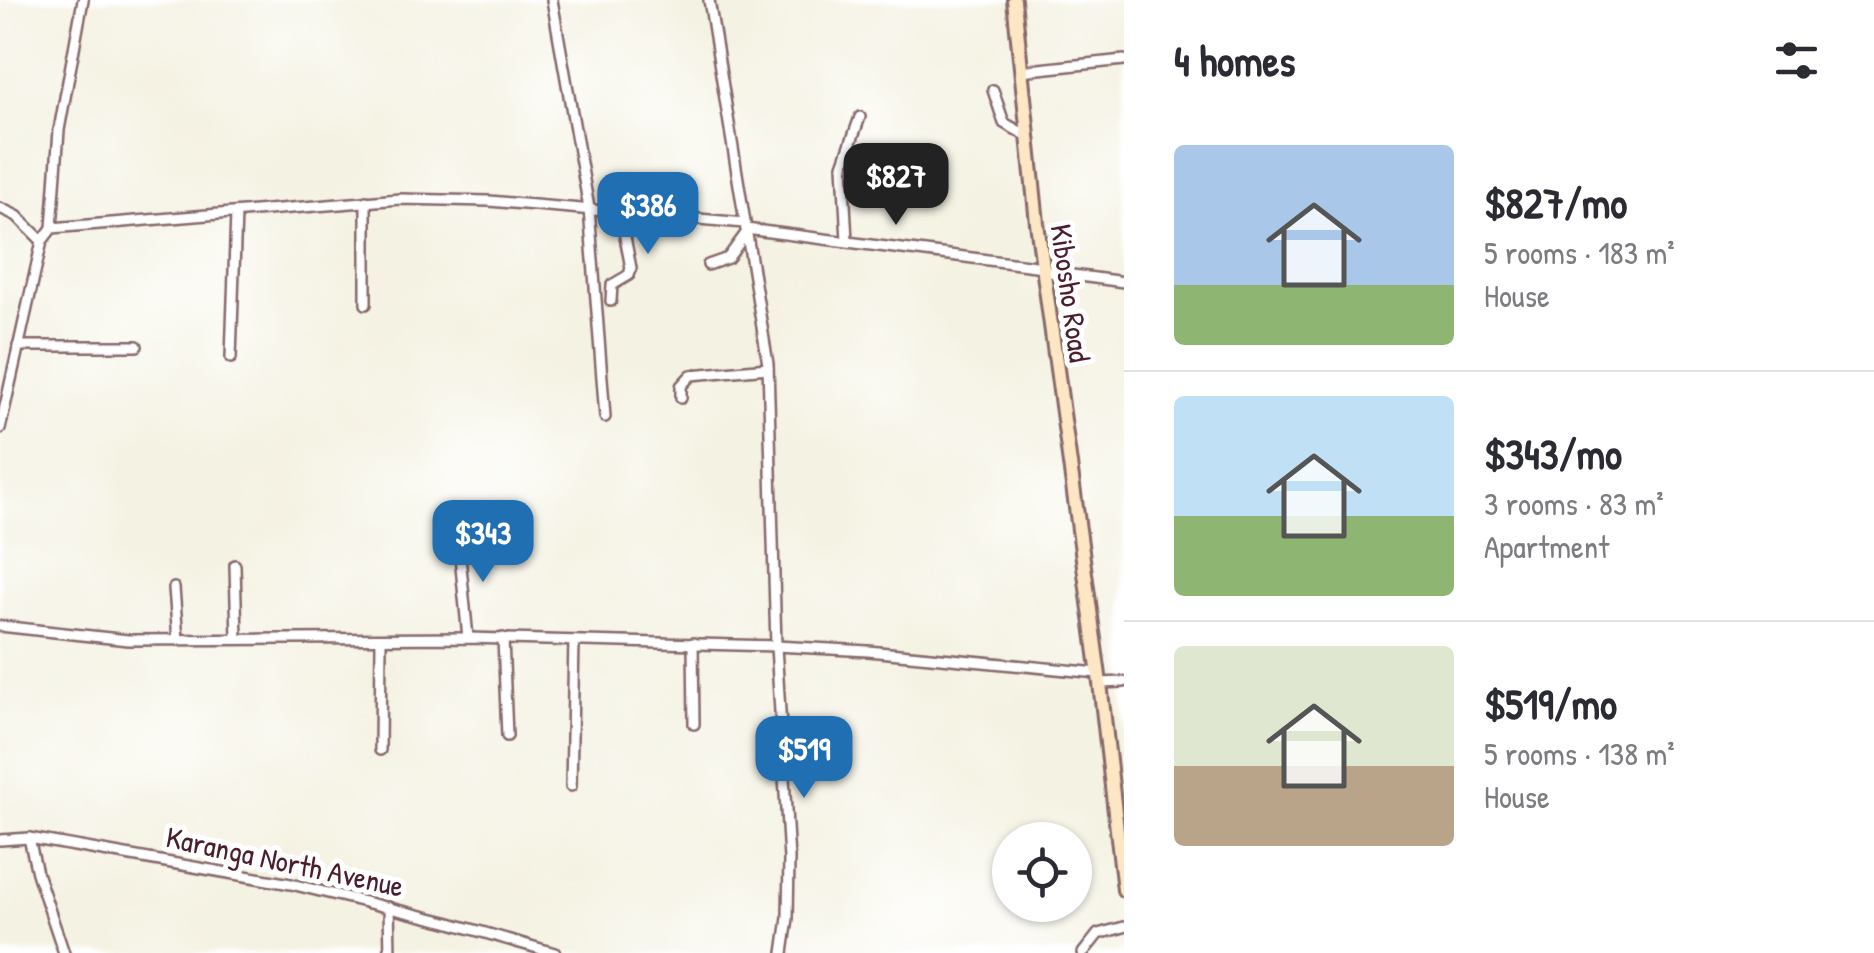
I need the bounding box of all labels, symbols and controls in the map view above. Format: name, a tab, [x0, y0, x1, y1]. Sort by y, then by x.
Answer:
text: 4 homes	[1174, 32, 1295, 89]
icon: filters	[1769, 33, 1824, 88]
pin: $827	[837, 143, 955, 228]
text: $827	[866, 154, 926, 197]
pin: $386	[589, 172, 707, 257]
text: $827/mo	[1484, 174, 1627, 231]
text: $386	[619, 183, 677, 226]
icon: home	[1254, 185, 1374, 305]
street label: Kibosho Road	[1042, 221, 1101, 365]
text: 5 rooms · 183 m²	[1484, 231, 1675, 274]
text: House	[1484, 274, 1550, 317]
text: $343/mo	[1484, 425, 1622, 482]
icon: home	[1254, 436, 1374, 556]
text: 3 rooms · 83 m²	[1484, 482, 1664, 525]
pin: $343	[424, 500, 542, 585]
text: $343	[455, 511, 511, 554]
text: Apartment	[1484, 525, 1609, 568]
text: $519/mo	[1484, 675, 1617, 732]
icon: home	[1254, 686, 1374, 806]
pin: $519	[745, 716, 863, 801]
text: $519	[777, 727, 831, 770]
text: 5 rooms · 138 m²	[1484, 732, 1675, 775]
text: House	[1484, 775, 1550, 818]
street label: Karanga North Avenue	[163, 816, 407, 906]
map controls	[992, 822, 1092, 922]
button: locate	[992, 822, 1092, 922]

